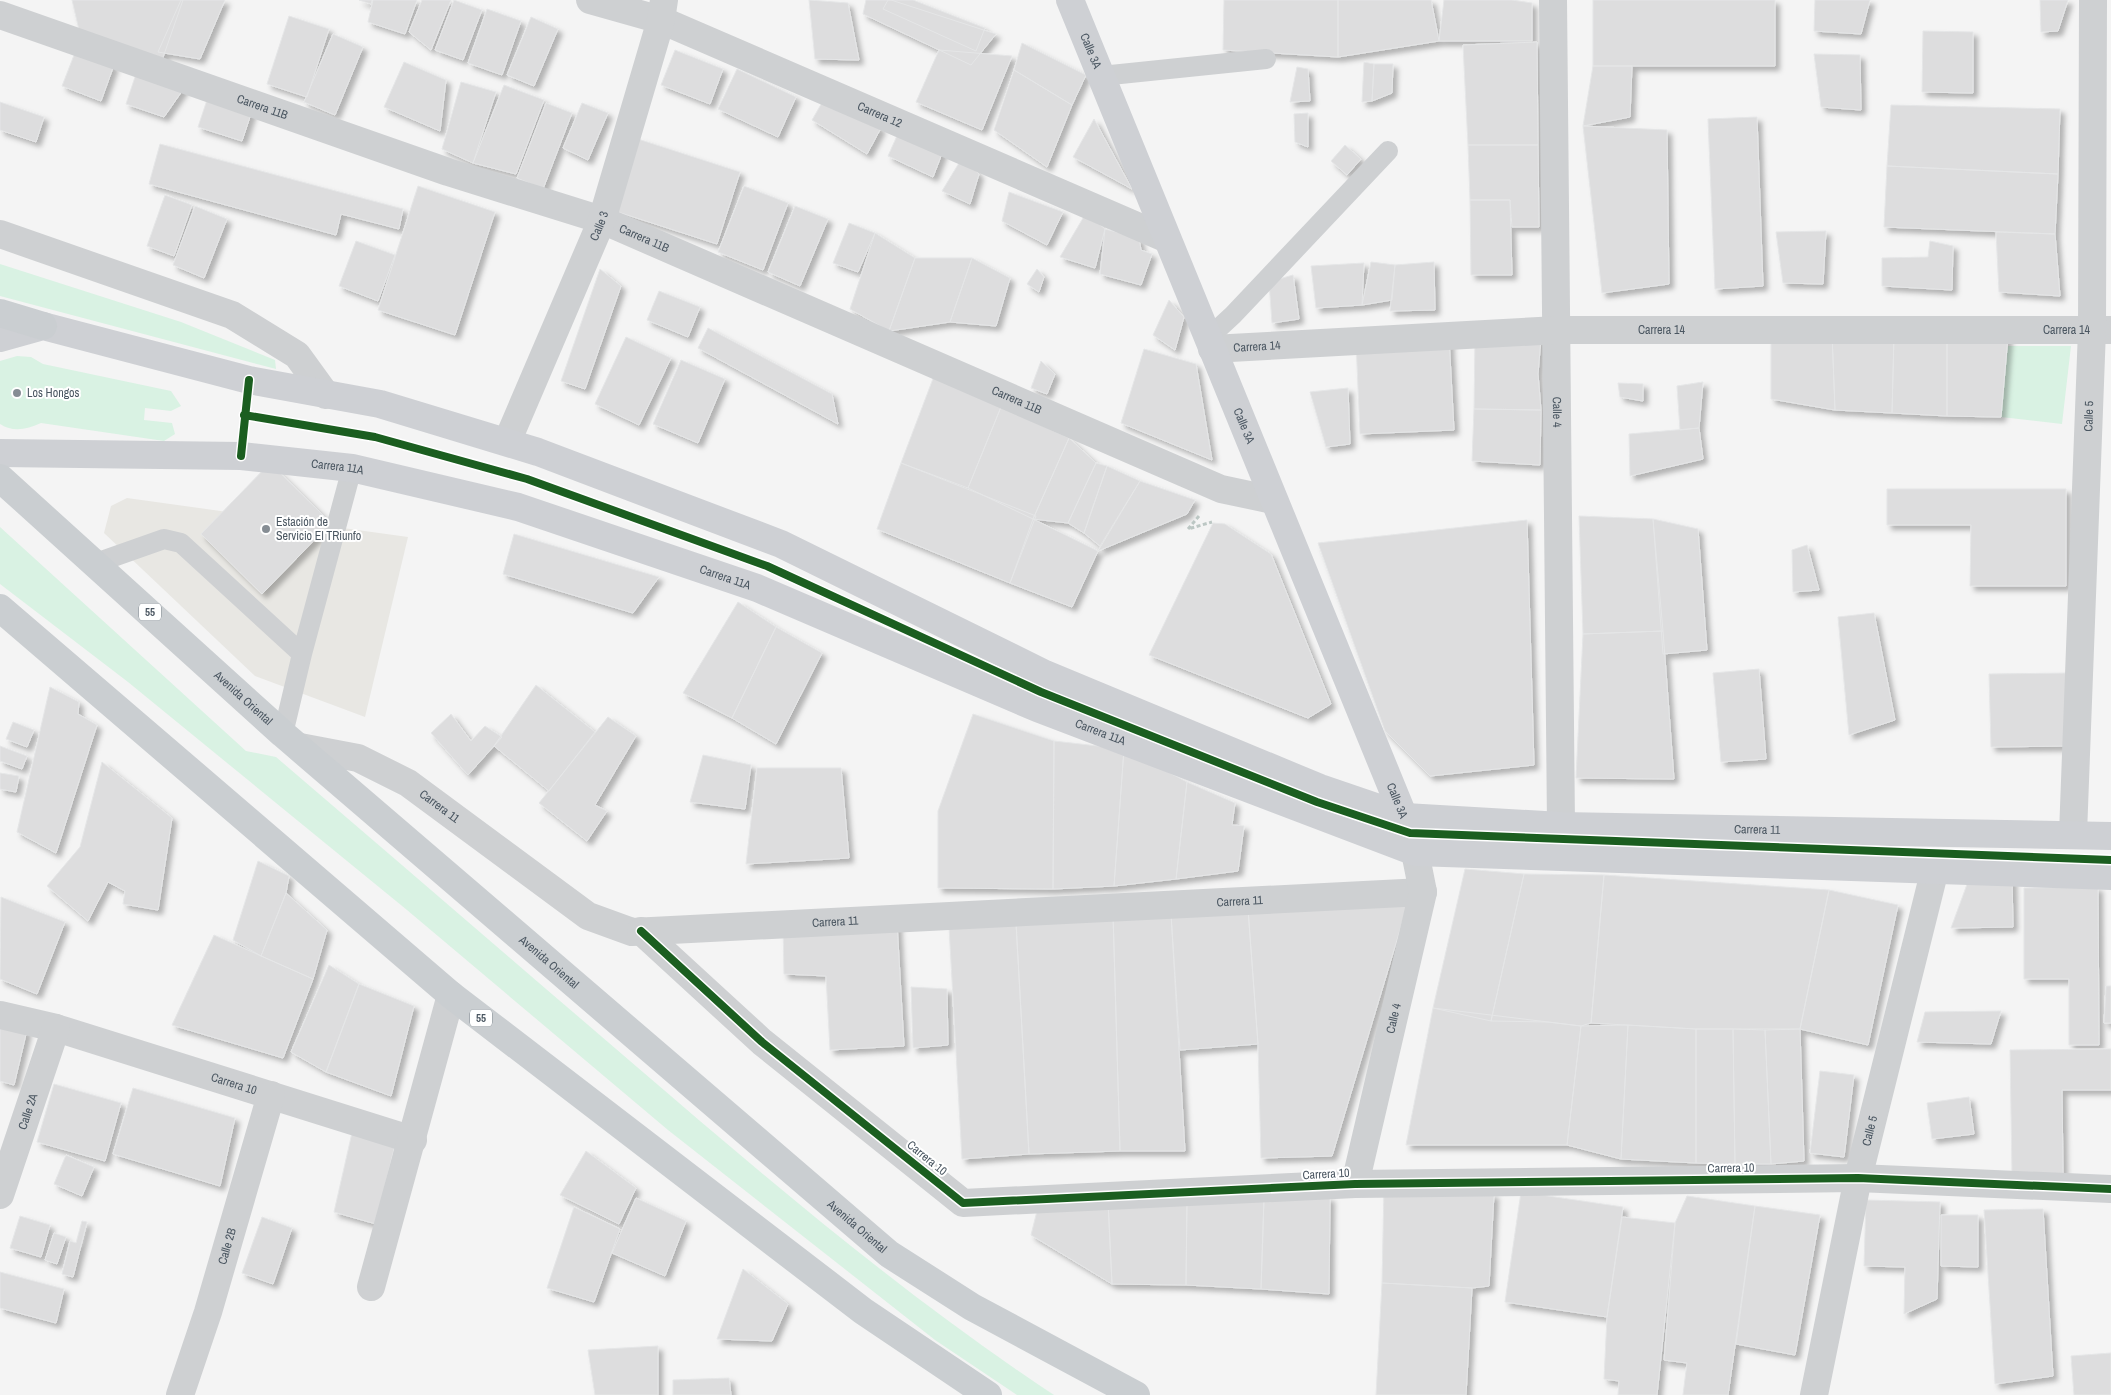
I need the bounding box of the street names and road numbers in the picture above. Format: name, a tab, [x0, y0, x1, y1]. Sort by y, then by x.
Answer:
street label: Calle 3A	[1076, 31, 1105, 72]
street label: Carrera 11B	[235, 91, 290, 123]
street label: Carrera 12	[855, 98, 904, 131]
street label: Calle 3	[586, 209, 612, 243]
street label: Carrera 11B	[617, 220, 672, 256]
street label: Carrera 14	[1638, 322, 1686, 338]
street label: Carrera 14	[2043, 322, 2091, 338]
street label: Carrera 14	[1233, 337, 1281, 356]
street label: Carrera 11B	[989, 382, 1044, 418]
street label: Calle 4	[1549, 397, 1565, 428]
street label: Calle 5	[2080, 400, 2097, 432]
street label: Calle 3A	[1230, 406, 1259, 446]
street label: Carrera 11A	[310, 456, 366, 479]
street label: Carrera 11A	[698, 561, 753, 593]
road number: 55	[139, 604, 161, 620]
street label: Avenida Oriental	[210, 667, 276, 729]
street label: Carrera 11A	[1073, 715, 1128, 749]
street label: Calle 3A	[1383, 780, 1412, 821]
street label: Carrera 11	[416, 786, 463, 827]
street label: Carrera 11	[1734, 821, 1781, 838]
street label: Carrera 11	[1216, 892, 1264, 910]
street label: Carrera 11	[812, 913, 859, 931]
street label: Avenida Oriental	[515, 931, 582, 992]
street label: Calle 4	[1382, 1001, 1405, 1035]
road number: 55	[470, 1010, 492, 1026]
street label: Carrera 10	[209, 1069, 259, 1099]
street label: Calle 2A	[14, 1091, 42, 1132]
street label: Calle 5	[1858, 1114, 1881, 1148]
street label: Carrera 10	[904, 1137, 950, 1179]
street label: Carrera 10	[1707, 1160, 1755, 1176]
street label: Carrera 10	[1302, 1165, 1350, 1183]
street label: Avenida Oriental	[823, 1196, 890, 1257]
street label: Calle 2B	[214, 1226, 240, 1266]

